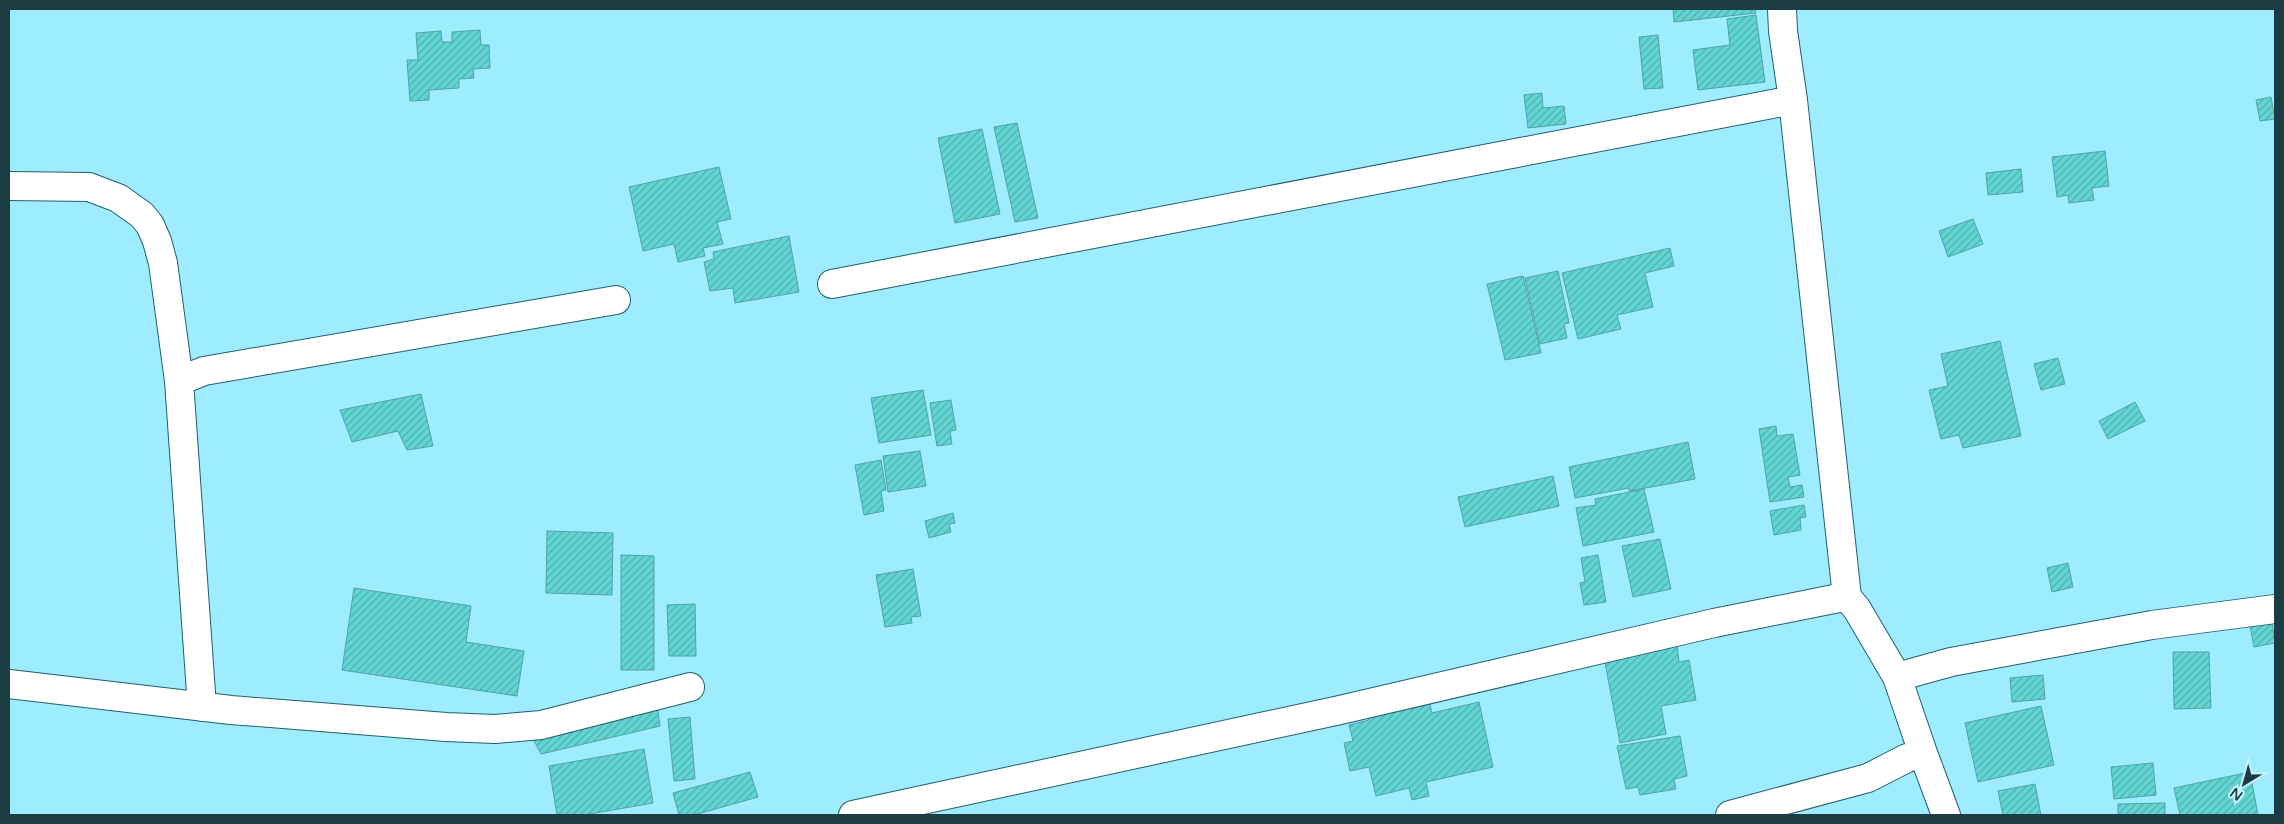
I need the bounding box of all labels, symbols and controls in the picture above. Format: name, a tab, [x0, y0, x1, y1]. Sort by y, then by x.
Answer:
north arrow	[2219, 759, 2269, 809]
text: N	[2227, 784, 2246, 804]

